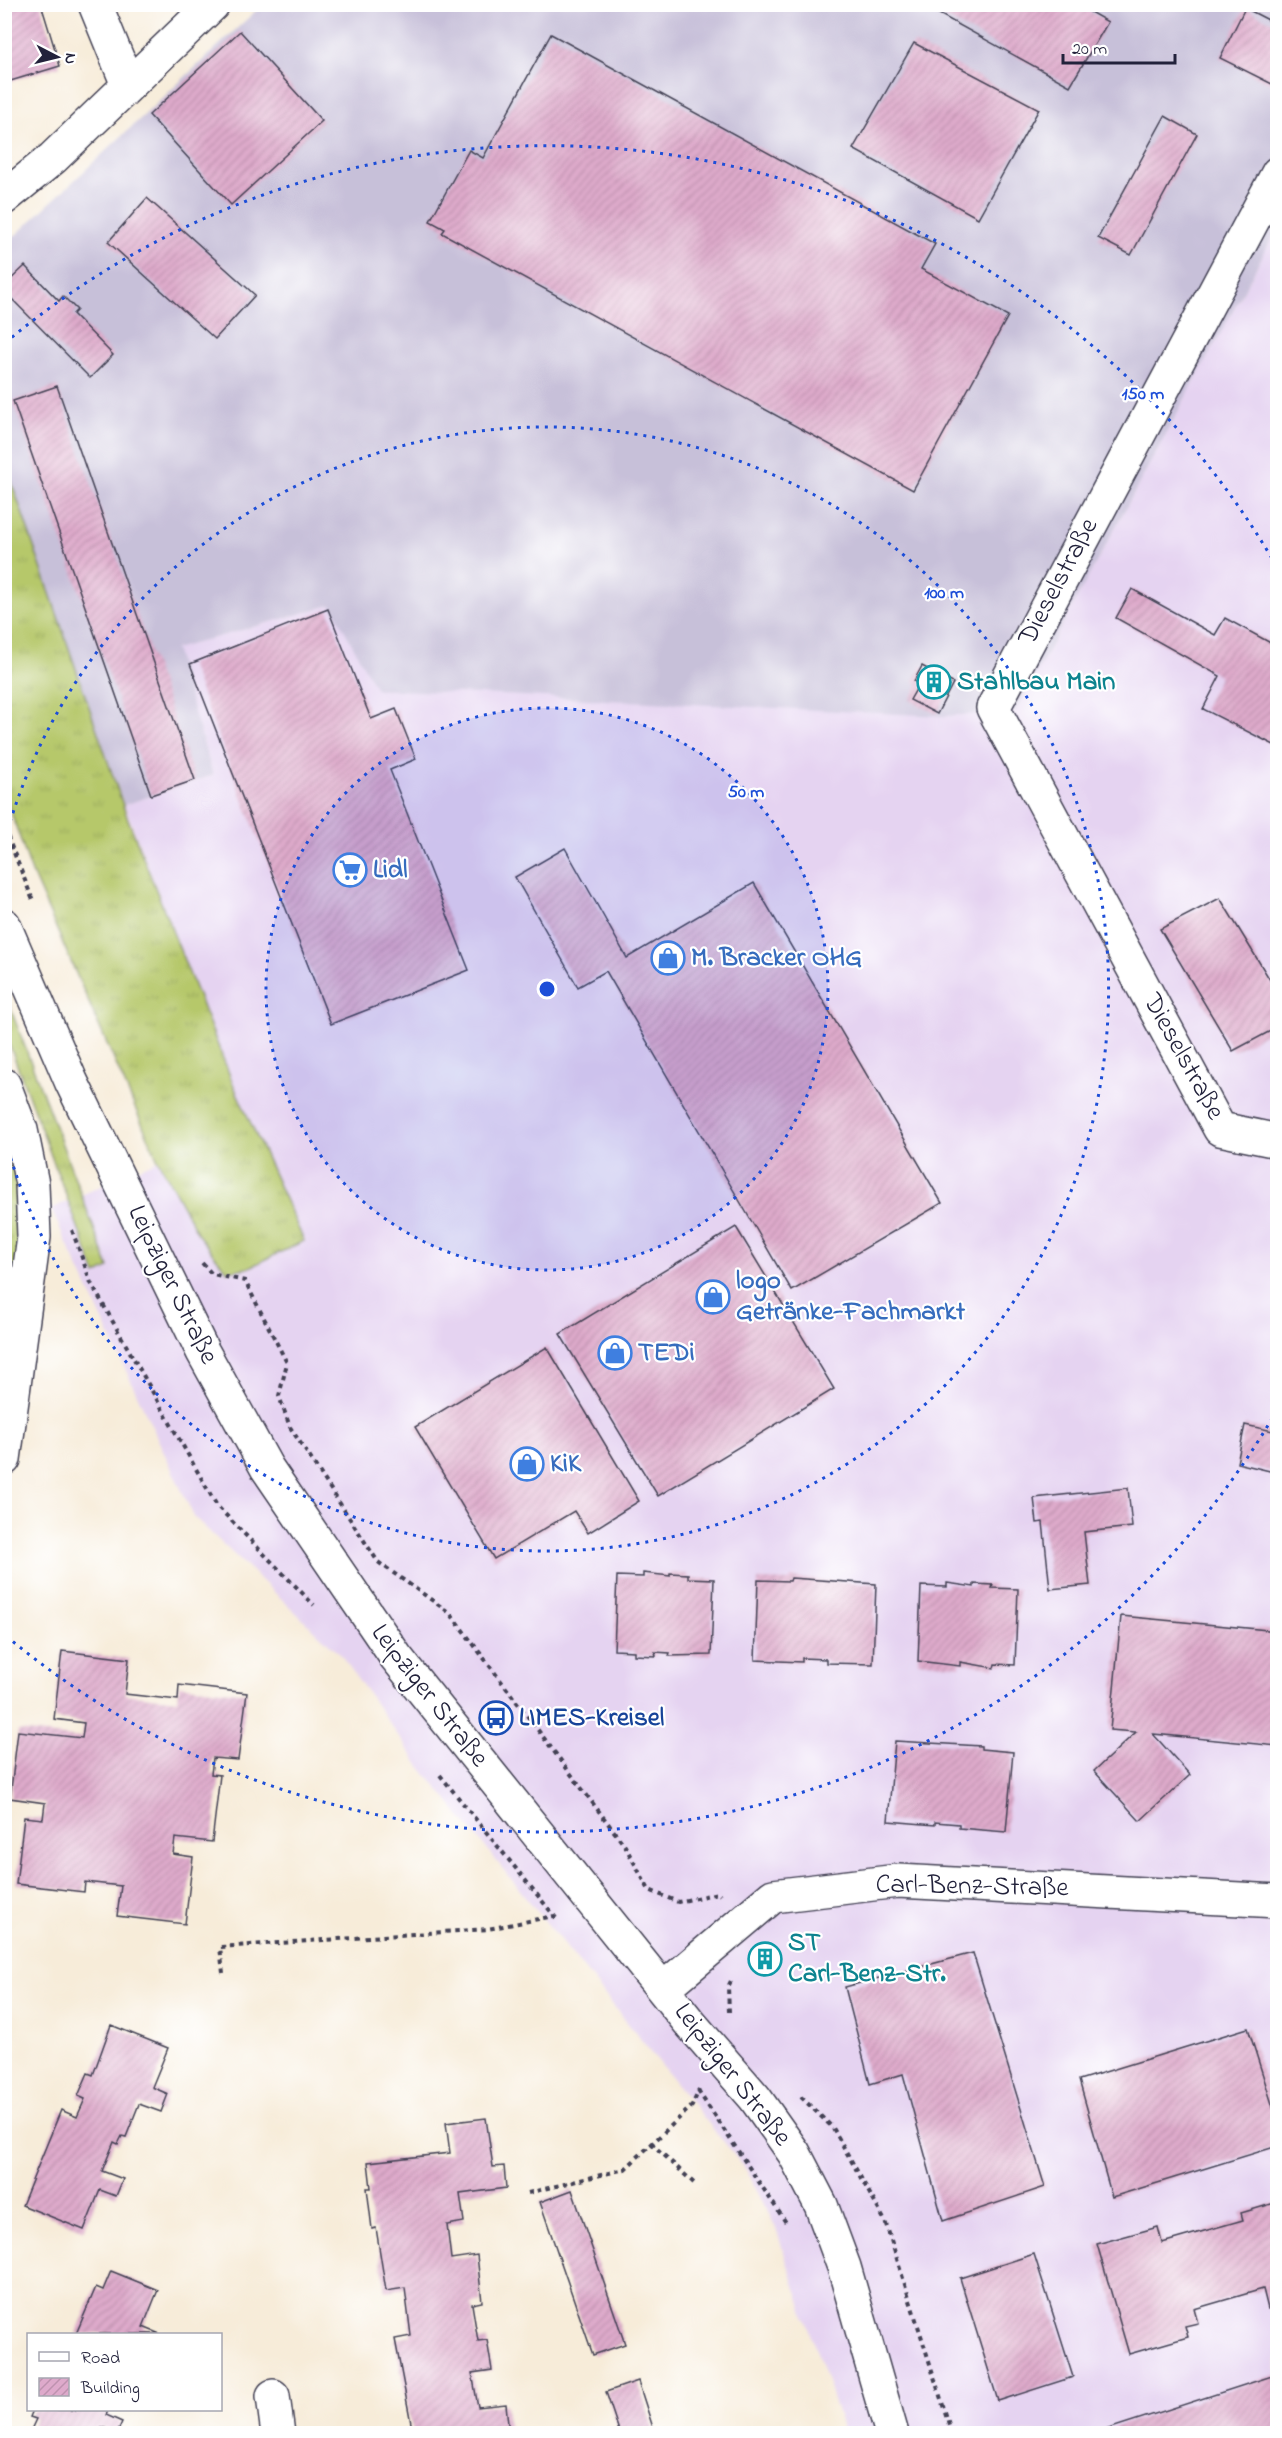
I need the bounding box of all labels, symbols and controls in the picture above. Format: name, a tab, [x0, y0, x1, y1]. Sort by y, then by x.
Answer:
north arrow	[27, 27, 87, 87]
scale bar	[1063, 27, 1176, 65]
text: 20 m	[1072, 37, 1107, 63]
text: N	[57, 52, 82, 66]
text: 150 m	[1122, 382, 1164, 408]
street label: Dieselstraße	[1009, 511, 1109, 653]
text: 100 m	[924, 581, 964, 607]
place label: Stahlbau Main	[957, 663, 1115, 702]
building icon: Stahlbau Main	[916, 664, 952, 700]
text: 50 m	[728, 780, 764, 806]
place label: Lidl	[373, 851, 408, 890]
supermarket icon: Lidl	[332, 852, 368, 888]
place label: M. Bracker OHG	[691, 939, 862, 978]
shop icon: M. Bracker OHG	[650, 940, 686, 976]
centre of rings	[537, 979, 557, 999]
street label: Dieselstraße	[1132, 986, 1234, 1128]
street label: Leipziger Straße	[117, 1199, 228, 1372]
place label: logo Getränke-Fachmarkt	[736, 1262, 966, 1332]
shop icon: logo Getränke-Fachmarkt	[695, 1279, 731, 1315]
place label: TEDi	[638, 1334, 695, 1373]
shop icon: TEDi	[597, 1335, 633, 1371]
place label: KiK	[550, 1445, 582, 1484]
shop icon: KiK	[509, 1446, 545, 1482]
street label: Leipziger Straße	[360, 1616, 498, 1777]
place label: LIMES-Kreisel	[519, 1699, 664, 1738]
bus stop icon: LIMES-Kreisel	[478, 1700, 514, 1736]
street label: Carl-Benz-Straße	[875, 1866, 1070, 1908]
place label: ST Carl-Benz-Str.	[788, 1924, 946, 1994]
building icon: ST Carl-Benz-Str.	[747, 1941, 783, 1977]
street label: Leipziger Straße	[663, 1995, 801, 2156]
legend	[27, 2333, 222, 2411]
text: Road	[81, 2346, 120, 2372]
text: Building	[80, 2376, 140, 2403]

